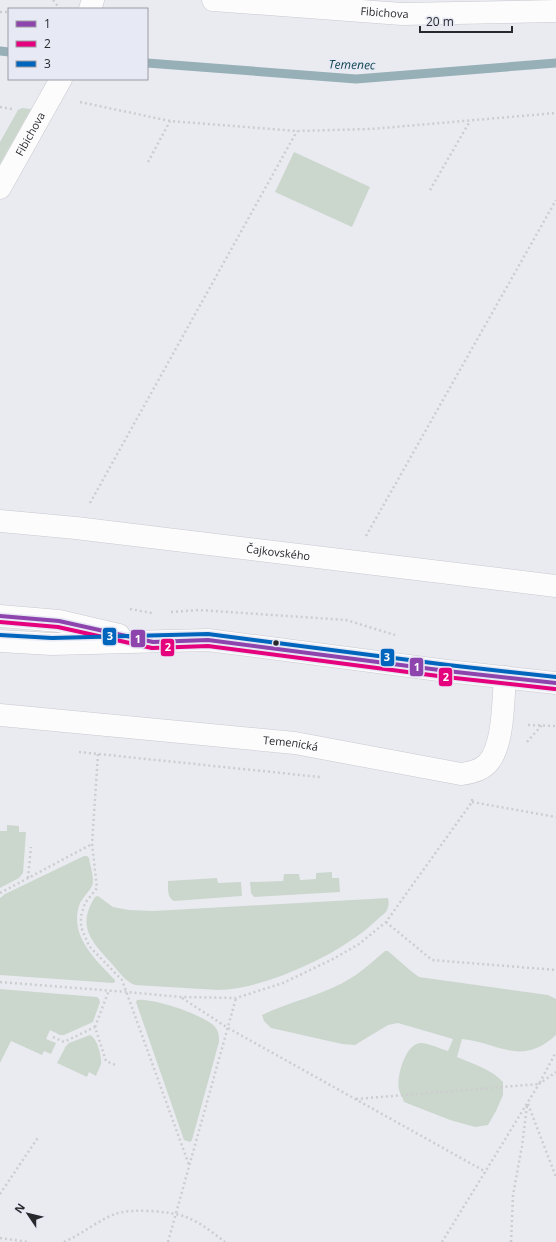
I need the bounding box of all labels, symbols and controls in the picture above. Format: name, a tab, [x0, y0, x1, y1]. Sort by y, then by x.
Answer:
street label: Fibichova	[360, 3, 409, 21]
legend	[8, 8, 148, 80]
scale bar	[420, 8, 512, 34]
text: 20 m	[426, 13, 454, 30]
text: 1	[44, 15, 51, 32]
text: 2	[44, 35, 51, 52]
text: 3	[44, 55, 51, 72]
water label: Temenec	[328, 56, 376, 73]
street label: Fibichova	[12, 109, 48, 158]
street label: Čajkovského	[245, 541, 311, 563]
line badge: 3	[102, 627, 117, 646]
text: 3	[107, 628, 113, 643]
line badge: 1	[130, 629, 146, 648]
text: 1	[135, 631, 141, 646]
line badge: 2	[160, 638, 175, 657]
unlabelled marker	[271, 638, 281, 648]
text: 2	[165, 639, 171, 654]
line badge: 3	[380, 648, 395, 667]
text: 3	[384, 649, 390, 664]
line badge: 1	[409, 657, 424, 677]
text: 1	[414, 659, 420, 674]
line badge: 2	[438, 667, 453, 687]
text: 2	[443, 669, 449, 684]
street label: Temenická	[262, 732, 319, 754]
north arrow	[8, 1194, 48, 1234]
text: N	[11, 1200, 28, 1216]

